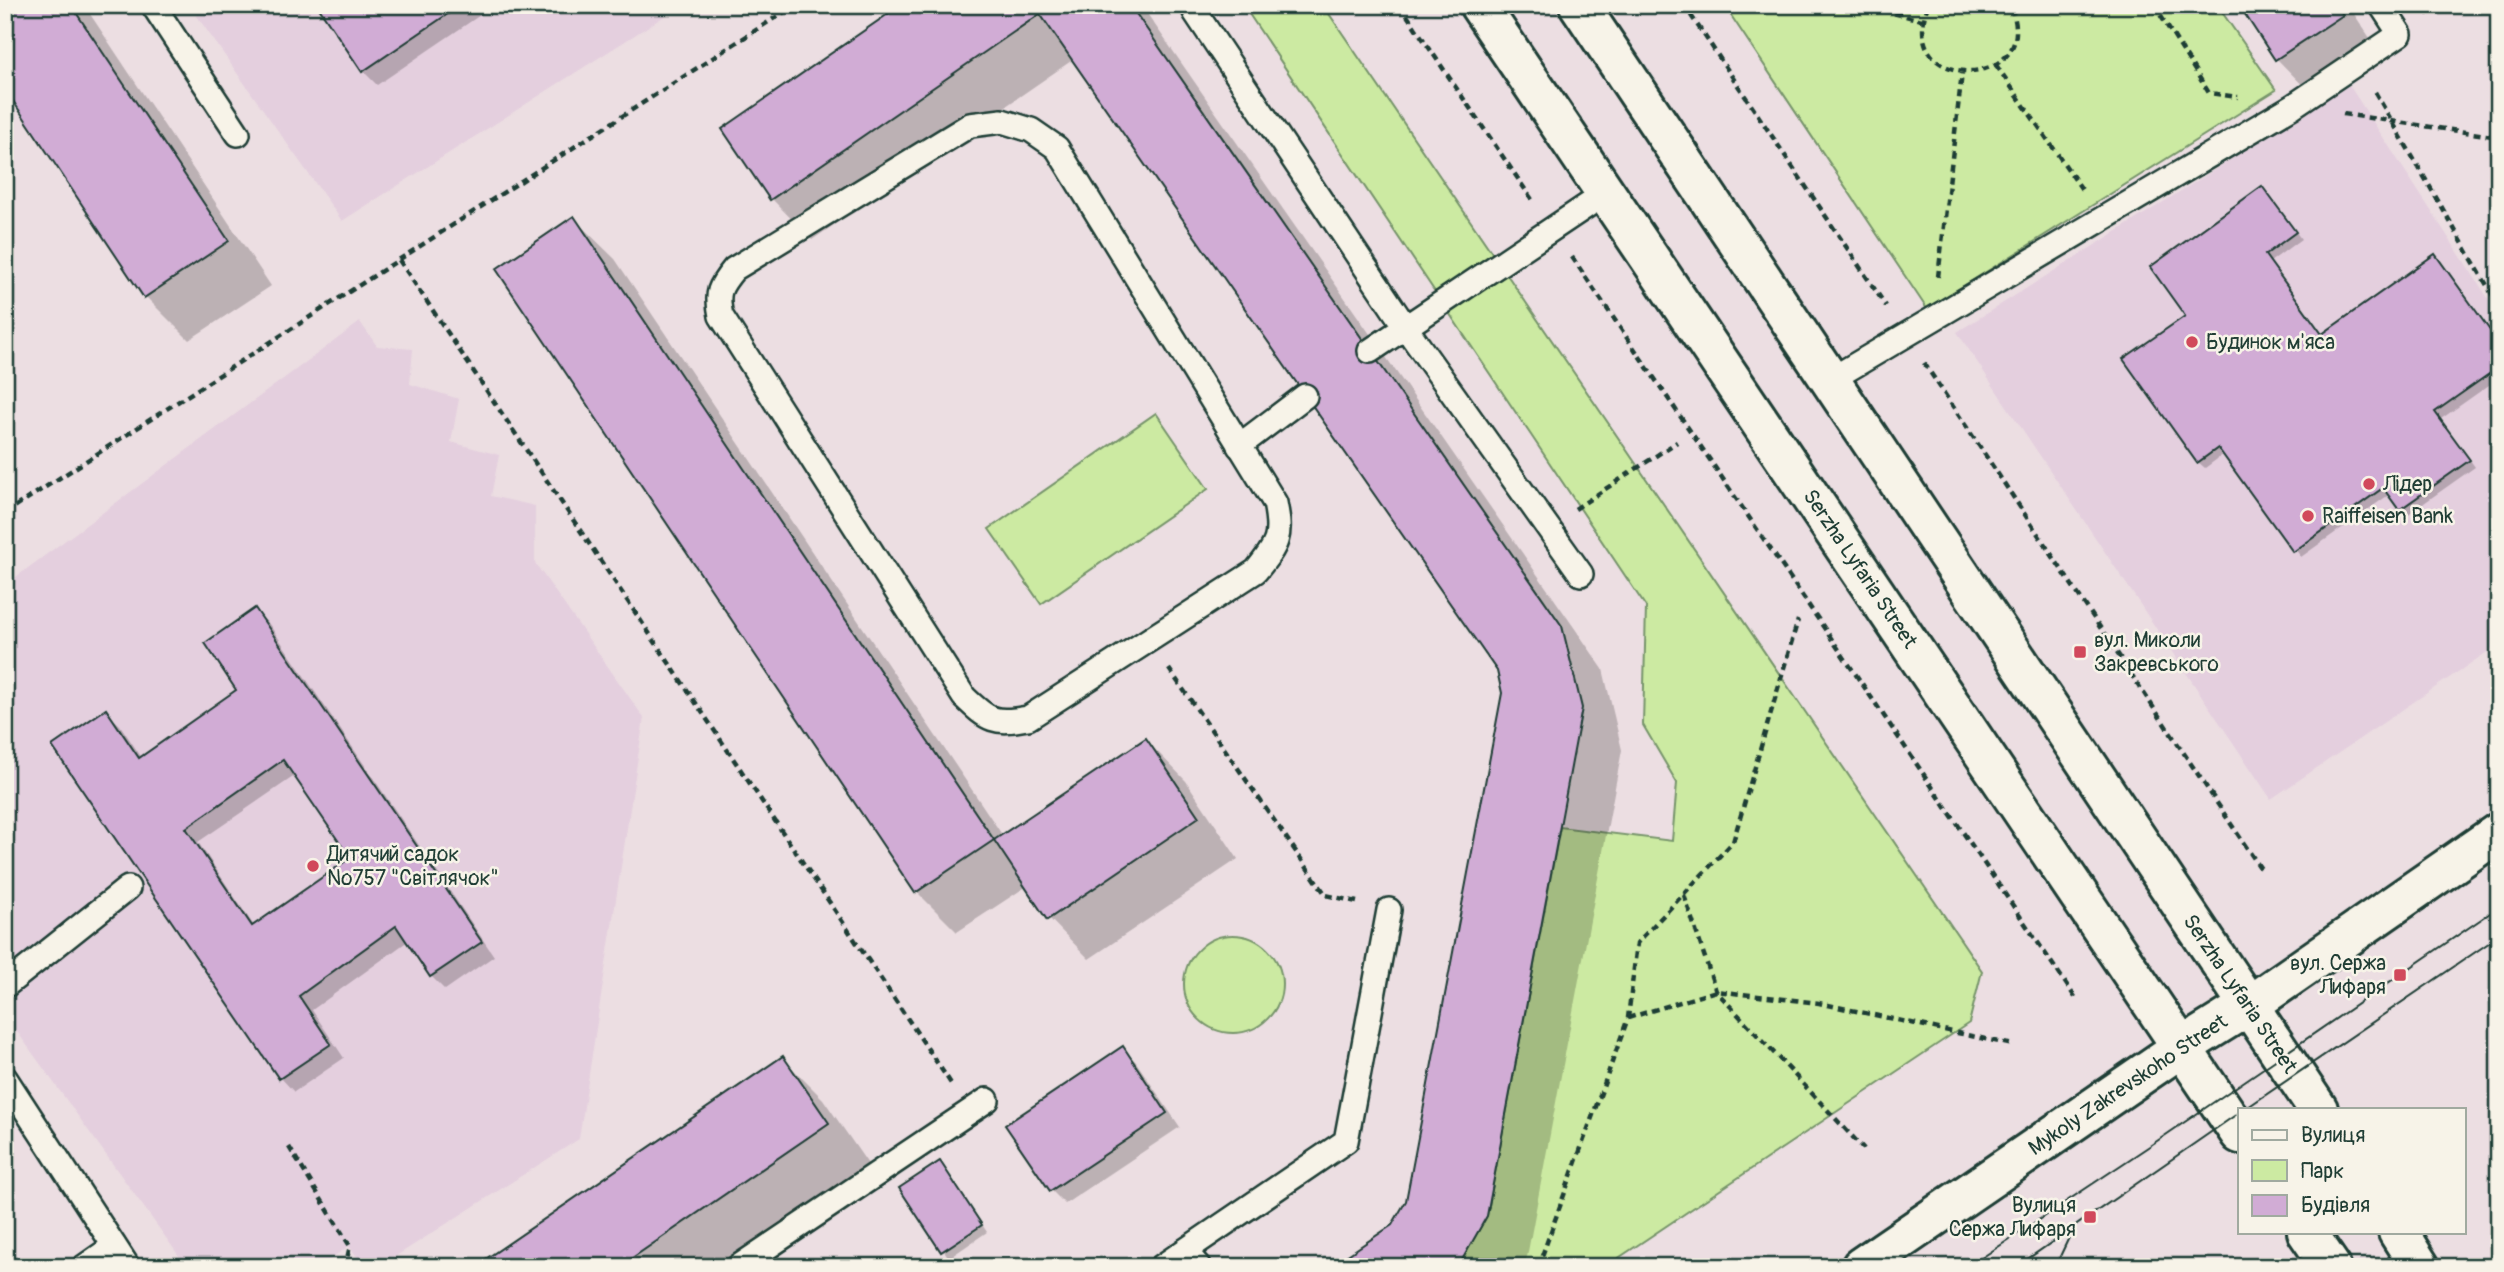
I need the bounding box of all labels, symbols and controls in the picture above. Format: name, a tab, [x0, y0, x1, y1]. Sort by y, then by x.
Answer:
place label: Будинок м'яса	[2206, 329, 2335, 356]
marker: Будинок м'яса	[2184, 334, 2200, 350]
place label: Лідер	[2382, 471, 2432, 498]
marker: Лідер	[2361, 476, 2377, 492]
street label: Serzha Lyfaria Street	[1797, 484, 1923, 654]
place label: Raiffeisen Bank	[2322, 503, 2453, 530]
marker: Raiffeisen Bank	[2300, 508, 2316, 524]
place label: вул. Миколи Закревського	[2094, 627, 2219, 678]
marker: вул. Миколи Закревського	[2072, 644, 2088, 660]
place label: Дитячий садок №757 "Світлячок"	[326, 841, 499, 892]
marker: Дитячий садок №757 "Світлячок"	[305, 858, 321, 874]
street label: Serzha Lyfaria Street	[2177, 909, 2303, 1079]
place label: вул. Сержа Лифаря	[2290, 950, 2386, 1001]
marker: вул. Сержа Лифаря	[2392, 967, 2408, 983]
street label: Mykoly Zakrevskoho Street	[2023, 1008, 2233, 1162]
legend	[2238, 1108, 2466, 1234]
text: Вулиця	[2301, 1122, 2365, 1149]
text: Парк	[2301, 1158, 2344, 1185]
place label: Вулиця Сержа Лифаря	[1949, 1192, 2076, 1243]
text: Будівля	[2301, 1192, 2370, 1219]
marker: Вулиця Сержа Лифаря	[2082, 1209, 2098, 1225]

